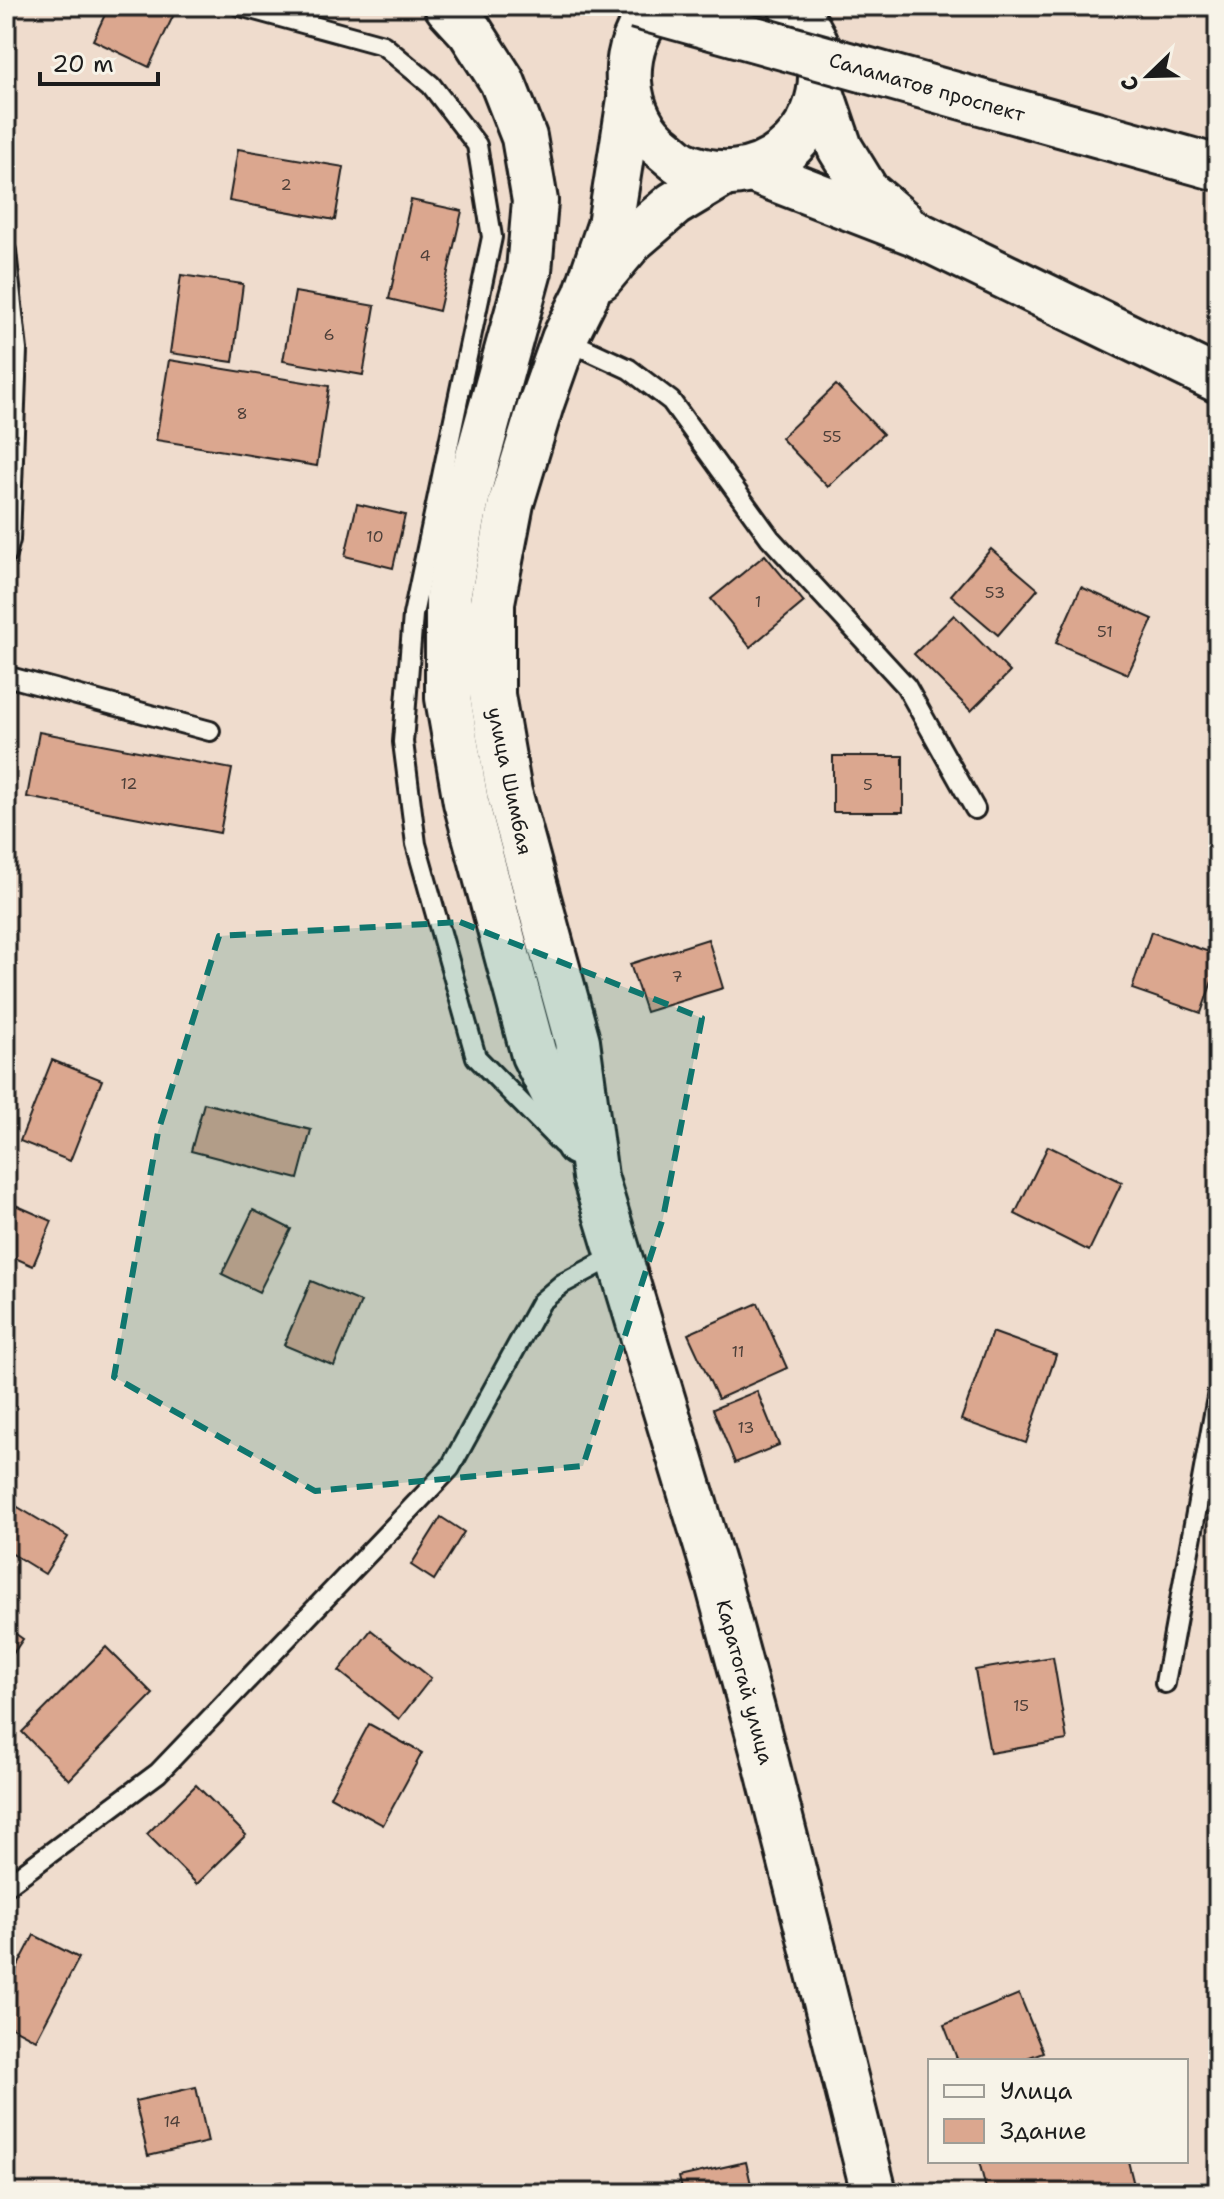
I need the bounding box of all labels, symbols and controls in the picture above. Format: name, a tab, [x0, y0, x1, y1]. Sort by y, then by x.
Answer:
scale bar	[40, 36, 158, 86]
north arrow	[1108, 36, 1188, 116]
street label: Саламатов проспект	[826, 47, 1029, 128]
text: 20 m	[52, 48, 114, 80]
text: С	[1114, 72, 1146, 96]
house number: 2	[280, 174, 292, 195]
house number: 4	[419, 245, 431, 266]
house number: 6	[323, 324, 335, 345]
house number: 8	[236, 403, 248, 424]
house number: 55	[822, 426, 842, 447]
house number: 10	[366, 526, 384, 547]
house number: 53	[985, 582, 1005, 603]
house number: 1	[755, 591, 761, 612]
house number: 51	[1097, 621, 1113, 642]
street label: улица Шимбая	[482, 705, 538, 857]
house number: 12	[120, 773, 138, 794]
house number: 5	[863, 774, 873, 795]
house number: 7	[671, 966, 683, 987]
house number: 11	[732, 1341, 744, 1362]
house number: 13	[737, 1417, 755, 1438]
street label: Каратогай улица	[710, 1597, 780, 1768]
house number: 15	[1013, 1695, 1029, 1716]
legend	[928, 2059, 1188, 2163]
text: Улица	[1000, 2075, 1073, 2107]
house number: 14	[163, 2111, 181, 2132]
text: Здание	[1000, 2115, 1087, 2147]

